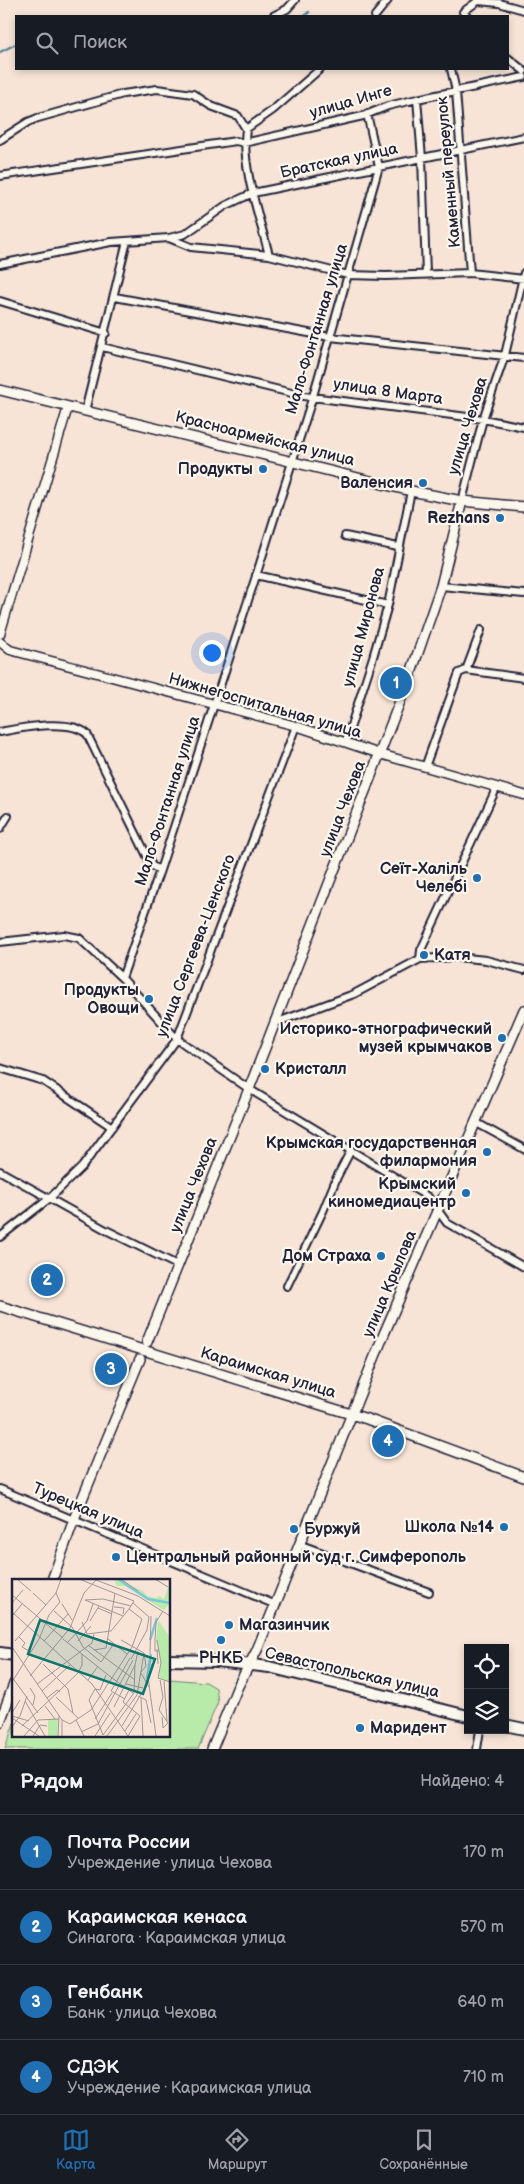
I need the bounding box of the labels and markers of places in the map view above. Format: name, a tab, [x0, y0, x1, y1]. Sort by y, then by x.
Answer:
place label: Продукты	[178, 460, 253, 479]
marker: Продукты	[257, 463, 269, 475]
place label: Валенсия	[340, 474, 413, 493]
marker: Валенсия	[417, 477, 429, 489]
place label: Rezhans	[427, 509, 490, 528]
marker: Rezhans	[494, 512, 506, 524]
pin: 1	[380, 664, 412, 702]
place label: Сеїт-Халіль Челебі	[380, 860, 468, 897]
marker: Сеїт-Халіль Челебі	[471, 872, 483, 884]
place label: Катя	[434, 946, 471, 965]
marker: Катя	[418, 949, 430, 961]
place label: Продукты Овощи	[64, 981, 139, 1018]
marker: Продукты Овощи	[143, 993, 155, 1005]
place label: Историко-этнографический музей крымчаков	[279, 1020, 492, 1057]
marker: Историко-этнографический музей крымчаков	[496, 1032, 508, 1044]
place label: Кристалл	[275, 1060, 347, 1079]
marker: Кристалл	[259, 1063, 271, 1075]
place label: Крымская государственная филармония	[266, 1134, 477, 1171]
marker: Крымская государственная филармония	[481, 1146, 493, 1158]
place label: Крымский киномедиацентр	[328, 1175, 457, 1212]
marker: Крымский киномедиацентр	[460, 1187, 472, 1199]
place label: Дом Страха	[282, 1247, 372, 1266]
marker: Дом Страха	[375, 1250, 387, 1262]
pin: 2	[31, 1261, 63, 1299]
pin: 3	[95, 1350, 127, 1388]
pin: 4	[372, 1422, 404, 1460]
place label: Школа №14	[405, 1518, 495, 1537]
place label: Буржуй	[304, 1520, 360, 1539]
marker: Школа №14	[498, 1521, 510, 1533]
marker: Буржуй	[288, 1523, 300, 1535]
place label: Центральный районный суд г. Симферополь	[126, 1548, 467, 1567]
marker: Центральный районный суд г. Симферополь	[110, 1551, 122, 1563]
place label: Магазинчик	[239, 1616, 330, 1635]
marker: Магазинчик	[223, 1619, 235, 1631]
marker: РНКБ	[215, 1634, 227, 1646]
place label: РНКБ	[199, 1649, 244, 1668]
place label: Маридент	[370, 1719, 447, 1738]
marker: Маридент	[354, 1722, 366, 1734]

